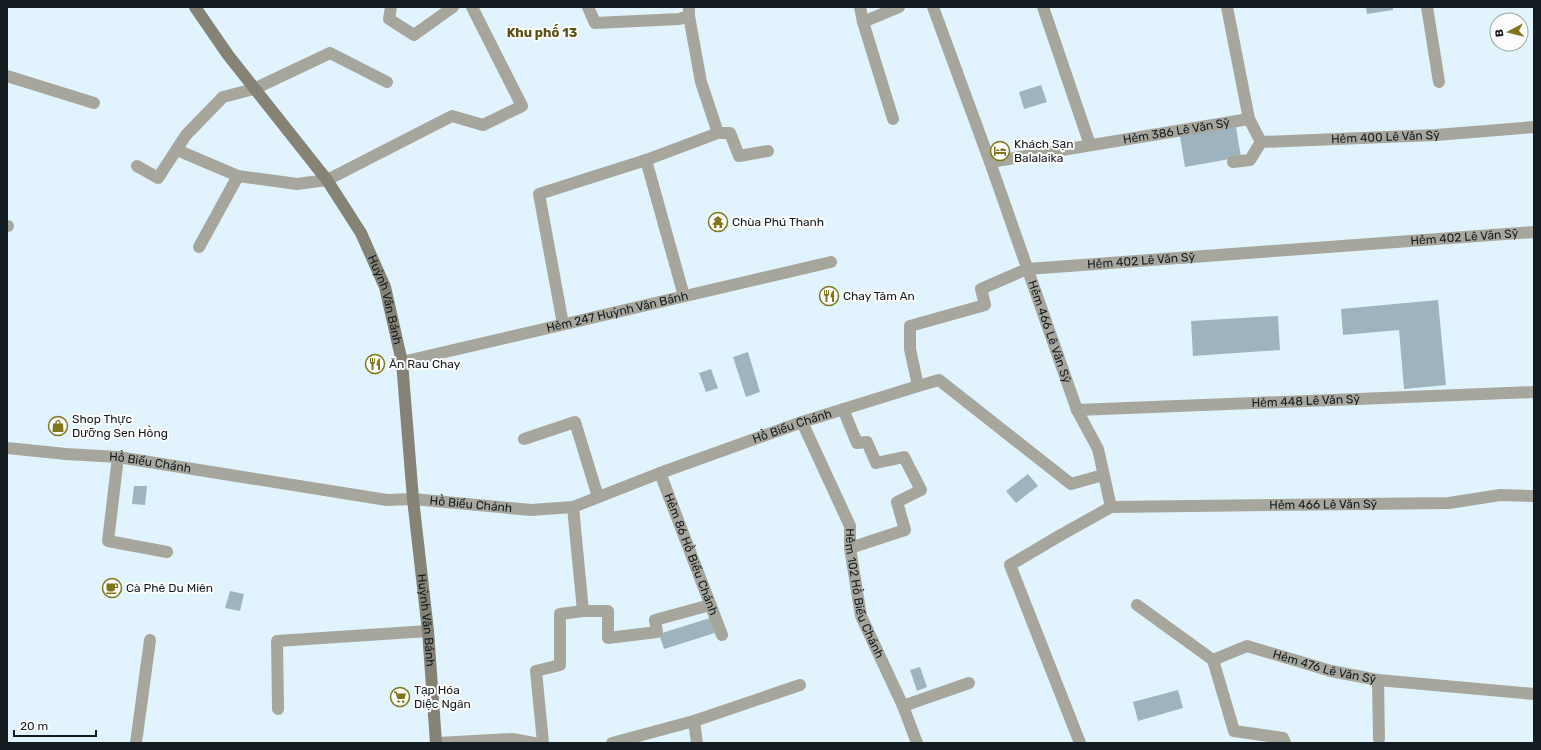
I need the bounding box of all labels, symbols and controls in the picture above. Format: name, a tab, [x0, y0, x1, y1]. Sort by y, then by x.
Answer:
north arrow	[1489, 12, 1529, 52]
district label: Khu phố 13	[507, 24, 578, 40]
text: B	[1493, 28, 1506, 38]
street label: Hẻm 386 Lê Văn Sỹ	[1122, 115, 1231, 147]
street label: Hẻm 400 Lê Văn Sỹ	[1331, 128, 1441, 146]
place label: Khách Sạn Balalaika	[1014, 137, 1073, 165]
hotel icon: Khách Sạn Balalaika	[989, 140, 1011, 162]
temple icon: Chùa Phú Thanh	[707, 211, 729, 233]
place label: Chùa Phú Thanh	[732, 215, 824, 229]
street label: Hẻm 402 Lê Văn Sỹ	[1410, 226, 1519, 248]
street label: Hẻm 402 Lê Văn Sỹ	[1087, 250, 1196, 272]
street label: Huỳnh Văn Bánh	[365, 253, 405, 346]
street label: Hẻm 466 Lê Văn Sỹ	[1025, 278, 1074, 385]
restaurant icon: Chay Tâm An	[818, 285, 840, 307]
street label: Hẻm 247 Huỳnh Văn Bánh	[545, 289, 689, 335]
place label: Chay Tâm An	[843, 289, 915, 303]
restaurant icon: Ăn Rau Chay	[364, 353, 386, 375]
place label: Ăn Rau Chay	[389, 357, 461, 371]
street label: Hẻm 448 Lê Văn Sỹ	[1251, 392, 1361, 410]
street label: Hồ Biểu Chánh	[751, 406, 833, 446]
place label: Shop Thực Dưỡng Sen Hồng	[72, 412, 168, 440]
shop icon: Shop Thực Dưỡng Sen Hồng	[47, 415, 69, 437]
street label: Hồ Biểu Chánh	[109, 450, 192, 476]
street label: Hẻm 86 Hồ Biểu Chánh	[661, 491, 721, 617]
street label: Hồ Biểu Chánh	[429, 494, 513, 515]
street label: Hẻm 466 Lê Văn Sỹ	[1269, 497, 1378, 512]
street label: Hẻm 102 Hồ Biểu Chánh	[842, 528, 887, 660]
street label: Huỳnh Văn Bánh	[415, 573, 438, 667]
cafe icon: Cà Phê Du Miên	[101, 577, 123, 599]
place label: Cà Phê Du Miên	[126, 581, 213, 595]
street label: Hẻm 476 Lê Văn Sỹ	[1271, 647, 1378, 687]
place label: Tạp Hóa Diệc Ngân	[414, 683, 471, 711]
supermarket icon: Tạp Hóa Diệc Ngân	[389, 686, 411, 708]
scale bar	[14, 712, 96, 738]
text: 20 m	[20, 719, 48, 733]

